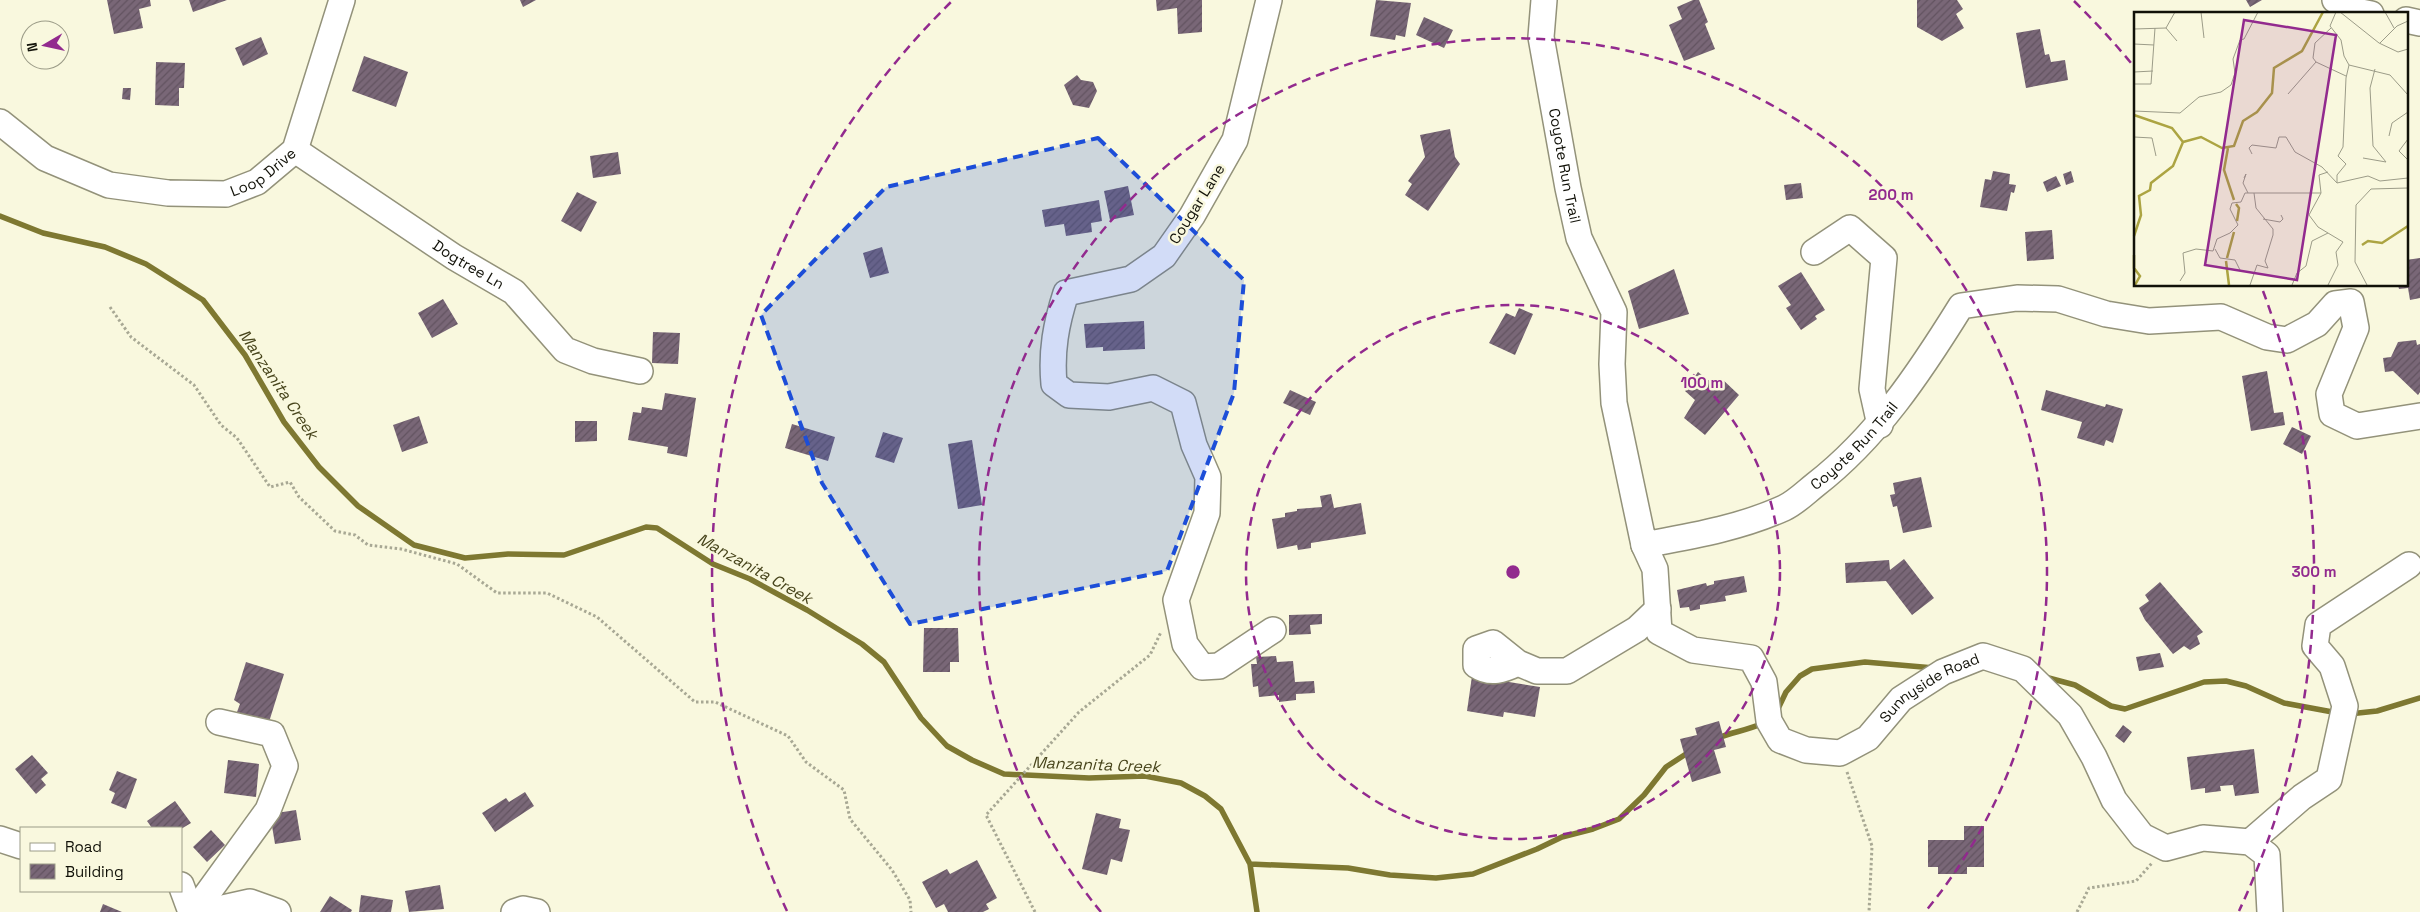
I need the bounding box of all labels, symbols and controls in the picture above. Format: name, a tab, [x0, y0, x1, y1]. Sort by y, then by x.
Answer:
inset map	[2134, 12, 2408, 286]
north arrow	[20, 20, 70, 70]
text: N	[23, 41, 42, 53]
street label: Coyote Run Trail	[1545, 107, 1585, 225]
street label: Loop Drive	[227, 143, 300, 200]
street label: Cougar Lane	[1164, 160, 1229, 247]
text: 200 m	[1869, 185, 1913, 204]
street label: Dogtree Ln	[429, 235, 508, 293]
water label: Manzanita Creek	[234, 325, 324, 445]
text: 100 m	[1681, 373, 1723, 392]
street label: Coyote Run Trail	[1806, 398, 1902, 494]
water label: Manzanita Creek	[694, 528, 818, 610]
text: 300 m	[2291, 562, 2337, 581]
centre of rings	[1504, 563, 1522, 581]
street label: Sunnyside Road	[1875, 648, 1982, 726]
water label: Manzanita Creek	[1032, 752, 1163, 777]
legend	[20, 827, 182, 892]
text: Road	[65, 837, 102, 856]
text: Building	[65, 862, 124, 881]

